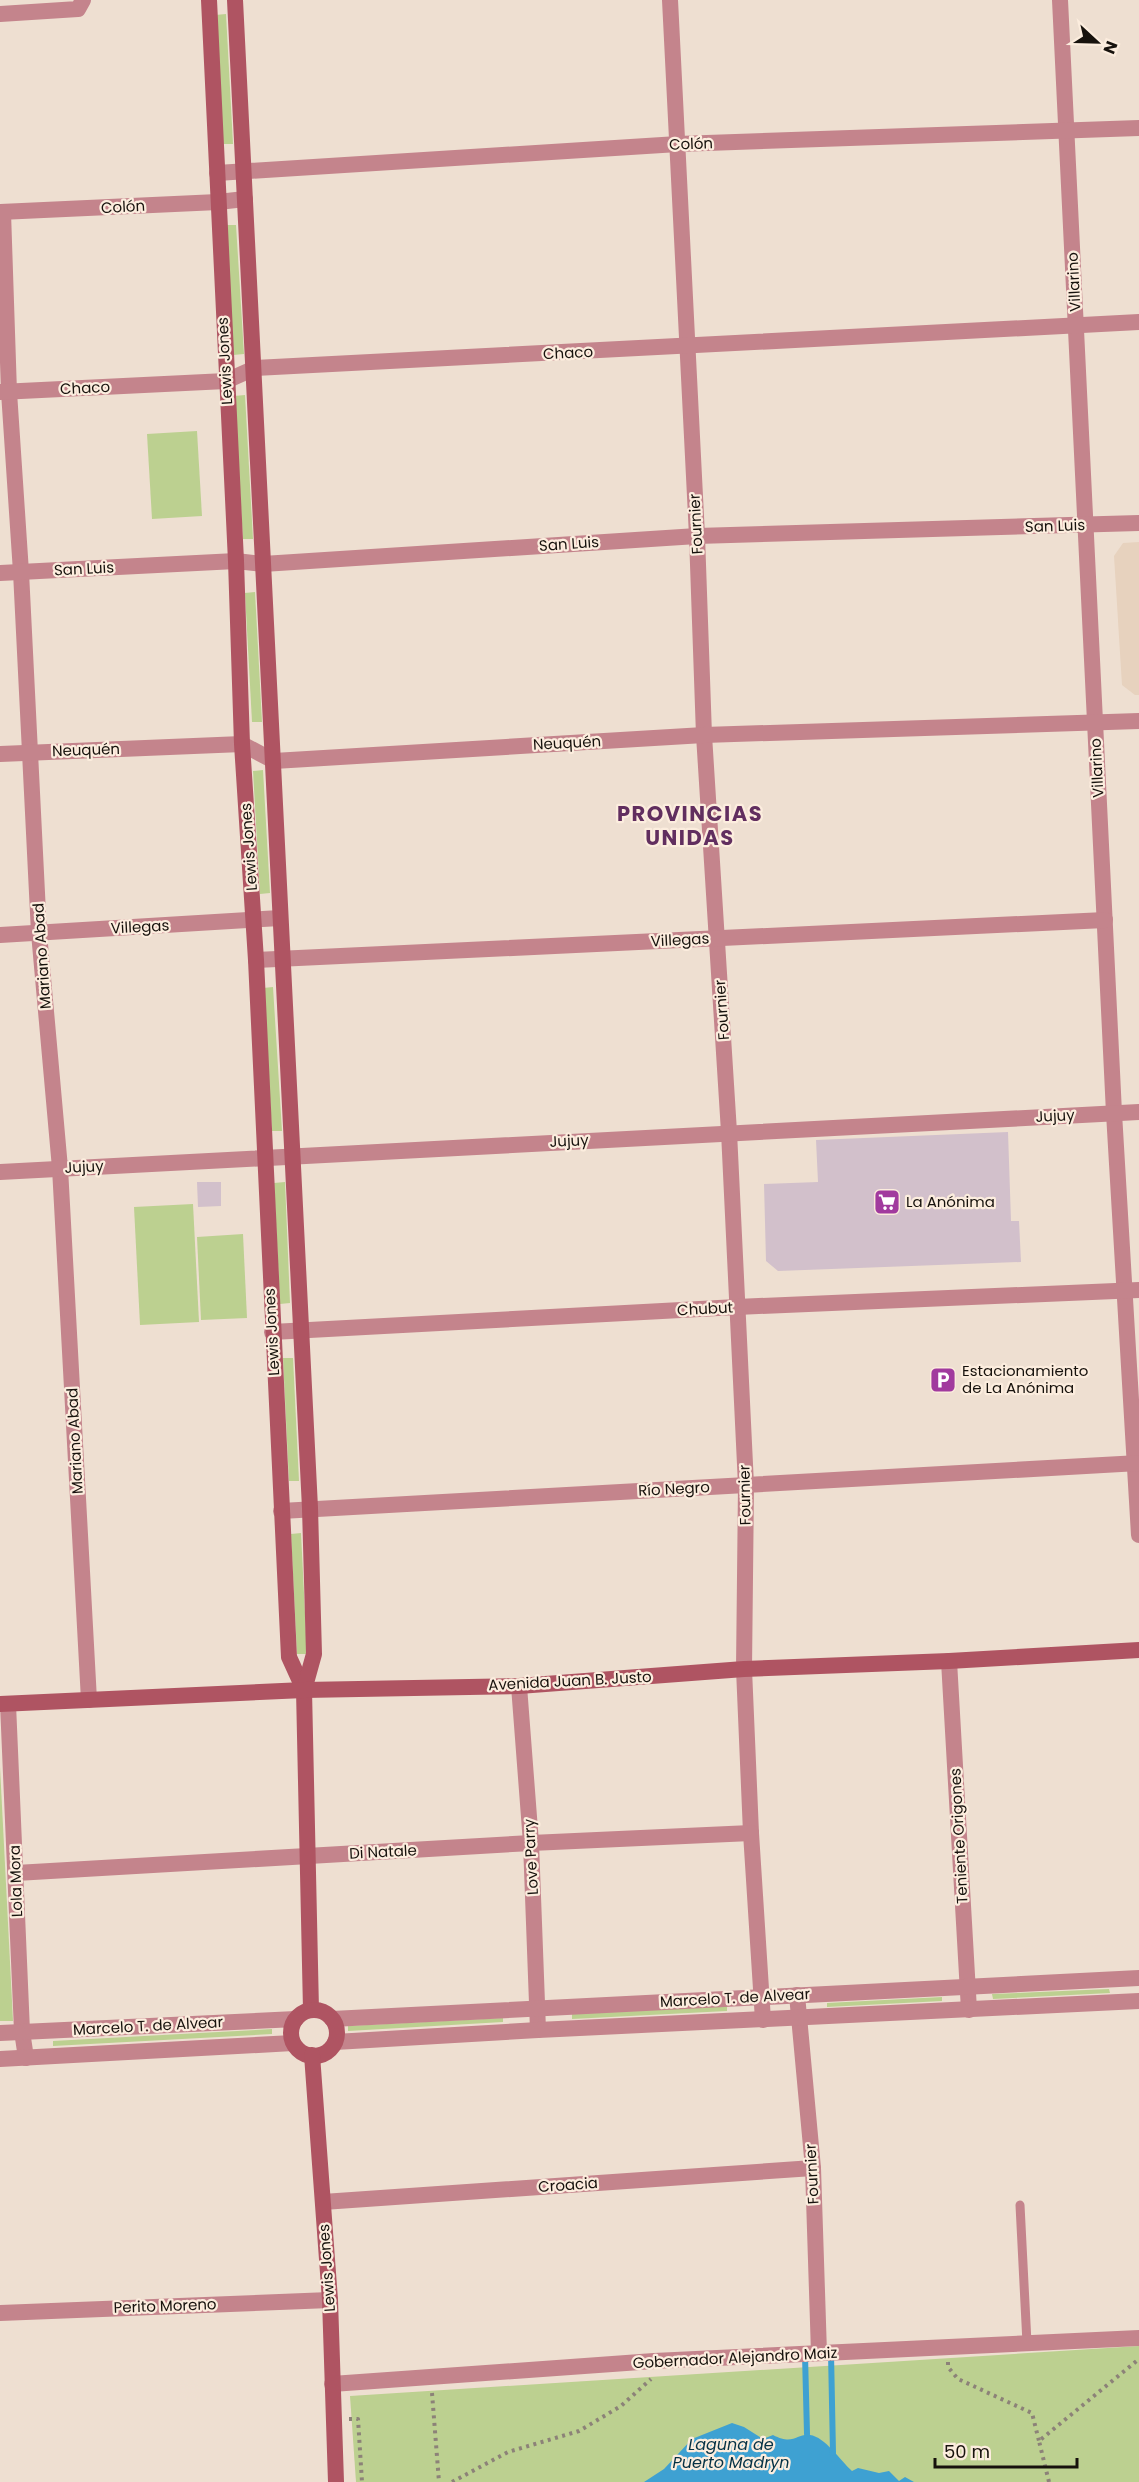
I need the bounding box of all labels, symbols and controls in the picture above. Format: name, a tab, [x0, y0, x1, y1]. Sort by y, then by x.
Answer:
north arrow	[1067, 12, 1127, 72]
text: N	[1098, 38, 1123, 57]
street label: Colón	[669, 132, 713, 155]
street label: Colón	[100, 195, 146, 218]
street label: Villarino	[1061, 252, 1086, 312]
street label: Lewis Jones	[212, 316, 237, 405]
street label: Chaco	[542, 341, 594, 364]
street label: Chaco	[59, 376, 111, 399]
street label: Fournier	[683, 493, 708, 555]
street label: San Luis	[1025, 514, 1086, 537]
street label: San Luis	[538, 531, 600, 556]
street label: San Luis	[53, 556, 115, 581]
street label: Neuquén	[532, 730, 602, 755]
street label: Neuquén	[52, 738, 120, 761]
street label: Villarino	[1084, 738, 1109, 798]
district label: PROVINCIAS UNIDAS	[617, 799, 763, 852]
street label: Lewis Jones	[235, 802, 262, 892]
street label: Mariano Abad	[27, 902, 56, 1010]
street label: Villegas	[110, 914, 170, 939]
street label: Villegas	[650, 927, 710, 952]
street label: Fournier	[709, 979, 734, 1041]
street label: Jujuy	[1035, 1104, 1076, 1127]
street label: Jujuy	[549, 1129, 590, 1152]
street label: Jujuy	[64, 1155, 105, 1178]
supermarket icon: La Anónima	[872, 1187, 902, 1217]
place label: La Anónima	[906, 1191, 995, 1212]
street label: Lewis Jones	[259, 1287, 284, 1376]
street label: Chubut	[676, 1297, 733, 1320]
place label: Estacionamiento de La Anónima	[962, 1360, 1088, 1398]
parking icon: Estacionamiento de La Anónima	[928, 1365, 958, 1395]
street label: Mariano Abad	[61, 1387, 88, 1495]
street label: Fournier	[733, 1464, 756, 1525]
street label: Río Negro	[638, 1476, 710, 1501]
street label: Avenida Juan B. Justo	[488, 1666, 652, 1695]
street label: Teniente Origones	[944, 1767, 973, 1904]
street label: Love Parry	[518, 1818, 543, 1896]
street label: Di Natale	[349, 1839, 417, 1864]
street label: Lola Mora	[4, 1845, 27, 1917]
street label: Marcelo T. de Alvear	[659, 1983, 811, 2012]
street label: Marcelo T. de Alvear	[72, 2011, 224, 2040]
street label: Fournier	[799, 2143, 824, 2205]
street label: Croacia	[537, 2172, 599, 2197]
street label: Lewis Jones	[313, 2223, 340, 2313]
street label: Perito Moreno	[113, 2293, 217, 2318]
street label: Gobernador Alejandro Maiz	[632, 2342, 838, 2373]
scale bar	[935, 2431, 1078, 2469]
water label: Laguna de Puerto Madryn	[673, 2433, 789, 2474]
text: 50 m	[944, 2439, 990, 2464]

